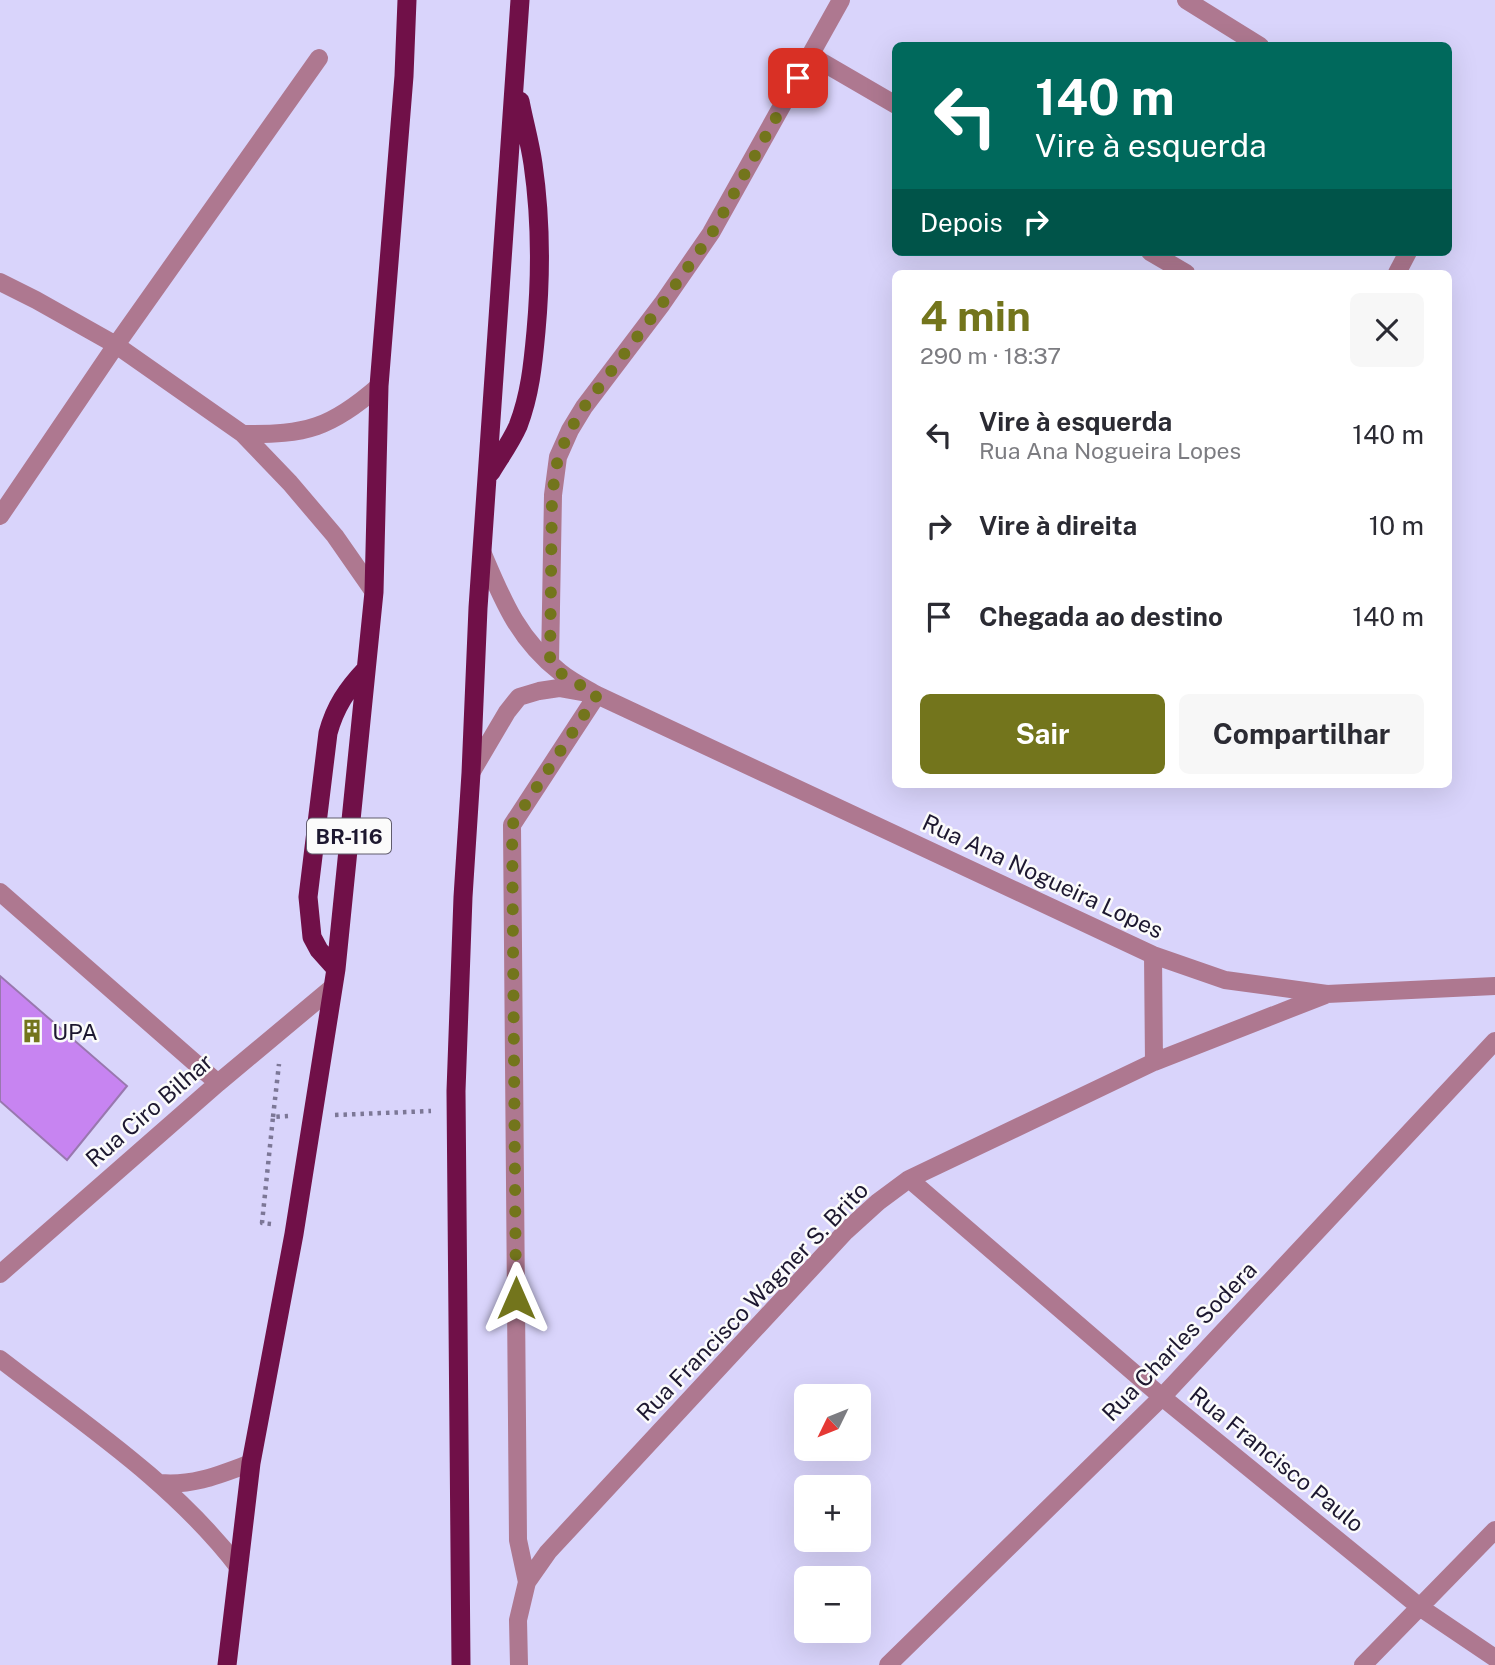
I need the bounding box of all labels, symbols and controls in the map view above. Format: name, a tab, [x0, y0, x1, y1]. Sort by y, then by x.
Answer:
pin	[768, 48, 828, 108]
icon: arrive	[779, 59, 817, 97]
text: 140 m	[1035, 68, 1175, 126]
icon: left	[920, 70, 1011, 161]
text: Vire à esquerda	[1035, 127, 1267, 164]
icon: right	[1017, 203, 1055, 241]
text: Depois	[920, 207, 1003, 238]
text: 4 min	[920, 291, 1031, 340]
button: close	[1350, 293, 1424, 367]
text: 290 m · 18:37	[920, 342, 1061, 369]
text: Vire à esquerda	[979, 406, 1172, 437]
icon: left	[920, 416, 958, 454]
text: 140 m	[1352, 419, 1424, 450]
text: Rua Ana Nogueira Lopes	[979, 437, 1241, 464]
icon: right	[920, 507, 958, 545]
text: Vire à direita	[979, 510, 1137, 541]
text: 10 m	[1369, 510, 1424, 541]
icon: arrive	[920, 598, 958, 636]
text: Chegada ao destino	[979, 601, 1223, 632]
text: 140 m	[1352, 601, 1424, 632]
button: Sair	[920, 694, 1165, 774]
button: Compartilhar	[1179, 694, 1424, 774]
street label: Rua Ana Nogueira Lopes	[918, 808, 1168, 944]
road number: BR-116	[307, 818, 391, 854]
building icon: UPA	[18, 1017, 46, 1045]
place label: UPA	[52, 1018, 98, 1045]
street label: Rua Ciro Bilhar	[80, 1048, 218, 1172]
street label: Rua Francisco Wagner S. Brito	[631, 1176, 873, 1426]
street label: Rua Charles Sodera	[1096, 1256, 1262, 1426]
position arrow	[479, 1261, 553, 1335]
street label: Rua Francisco Paulo	[1185, 1381, 1369, 1537]
north arrow	[794, 1384, 872, 1461]
map controls	[794, 1384, 871, 1643]
button: +	[794, 1475, 871, 1552]
button: −	[794, 1566, 871, 1643]

